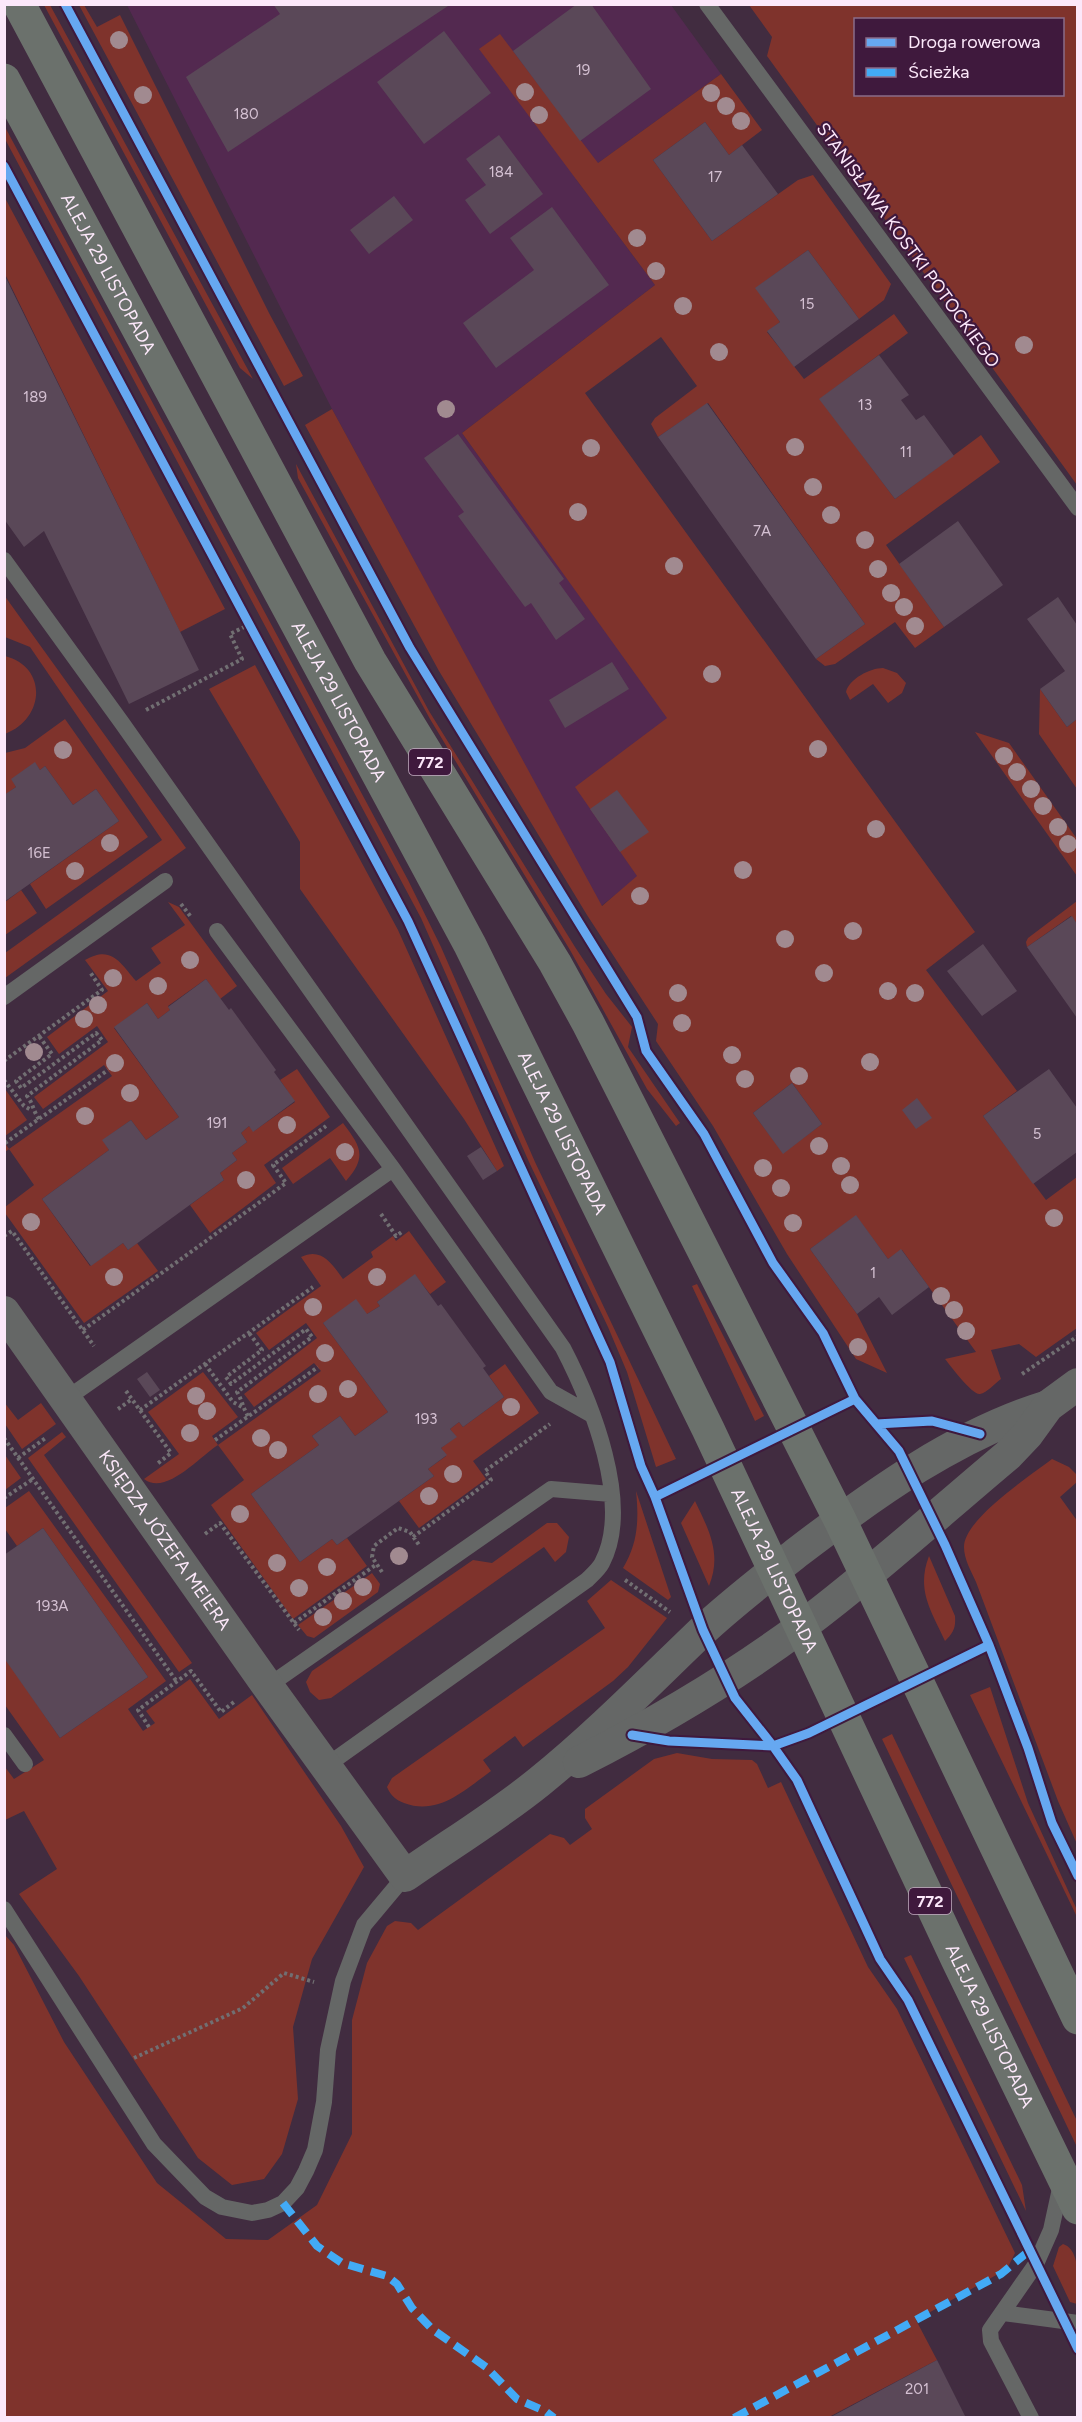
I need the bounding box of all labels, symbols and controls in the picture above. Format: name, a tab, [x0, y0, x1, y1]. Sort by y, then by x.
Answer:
legend	[854, 18, 1064, 96]
text: Droga rowerowa	[908, 31, 1040, 53]
house number: 19	[576, 61, 590, 79]
text: Ścieżka	[908, 61, 969, 83]
house number: 180	[233, 105, 259, 123]
street label: STANISŁAWA KOSTKI POTOCKIEGO	[812, 118, 1004, 372]
house number: 184	[489, 163, 513, 181]
house number: 17	[708, 168, 722, 186]
street label: ALEJA 29 LISTOPADA	[56, 190, 161, 358]
house number: 15	[800, 295, 814, 313]
house number: 189	[23, 388, 47, 406]
house number: 13	[858, 396, 872, 414]
house number: 11	[900, 443, 912, 461]
house number: 7A	[753, 522, 771, 540]
street label: ALEJA 29 LISTOPADA	[287, 617, 391, 786]
road number: 772	[409, 749, 451, 775]
house number: 16E	[27, 844, 51, 862]
street label: ALEJA 29 LISTOPADA	[513, 1048, 612, 1218]
house number: 191	[207, 1114, 227, 1132]
house number: 5	[1033, 1125, 1041, 1143]
house number: 1	[870, 1264, 876, 1282]
house number: 193	[415, 1410, 437, 1428]
street label: KSIĘDZA JÓZEFA MEIERA	[94, 1446, 236, 1634]
street label: ALEJA 29 LISTOPADA	[726, 1484, 822, 1656]
house number: 193A	[35, 1597, 69, 1615]
road number: 772	[909, 1888, 951, 1914]
street label: ALEJA 29 LISTOPADA	[941, 1941, 1039, 2111]
house number: 201	[905, 2380, 929, 2398]

